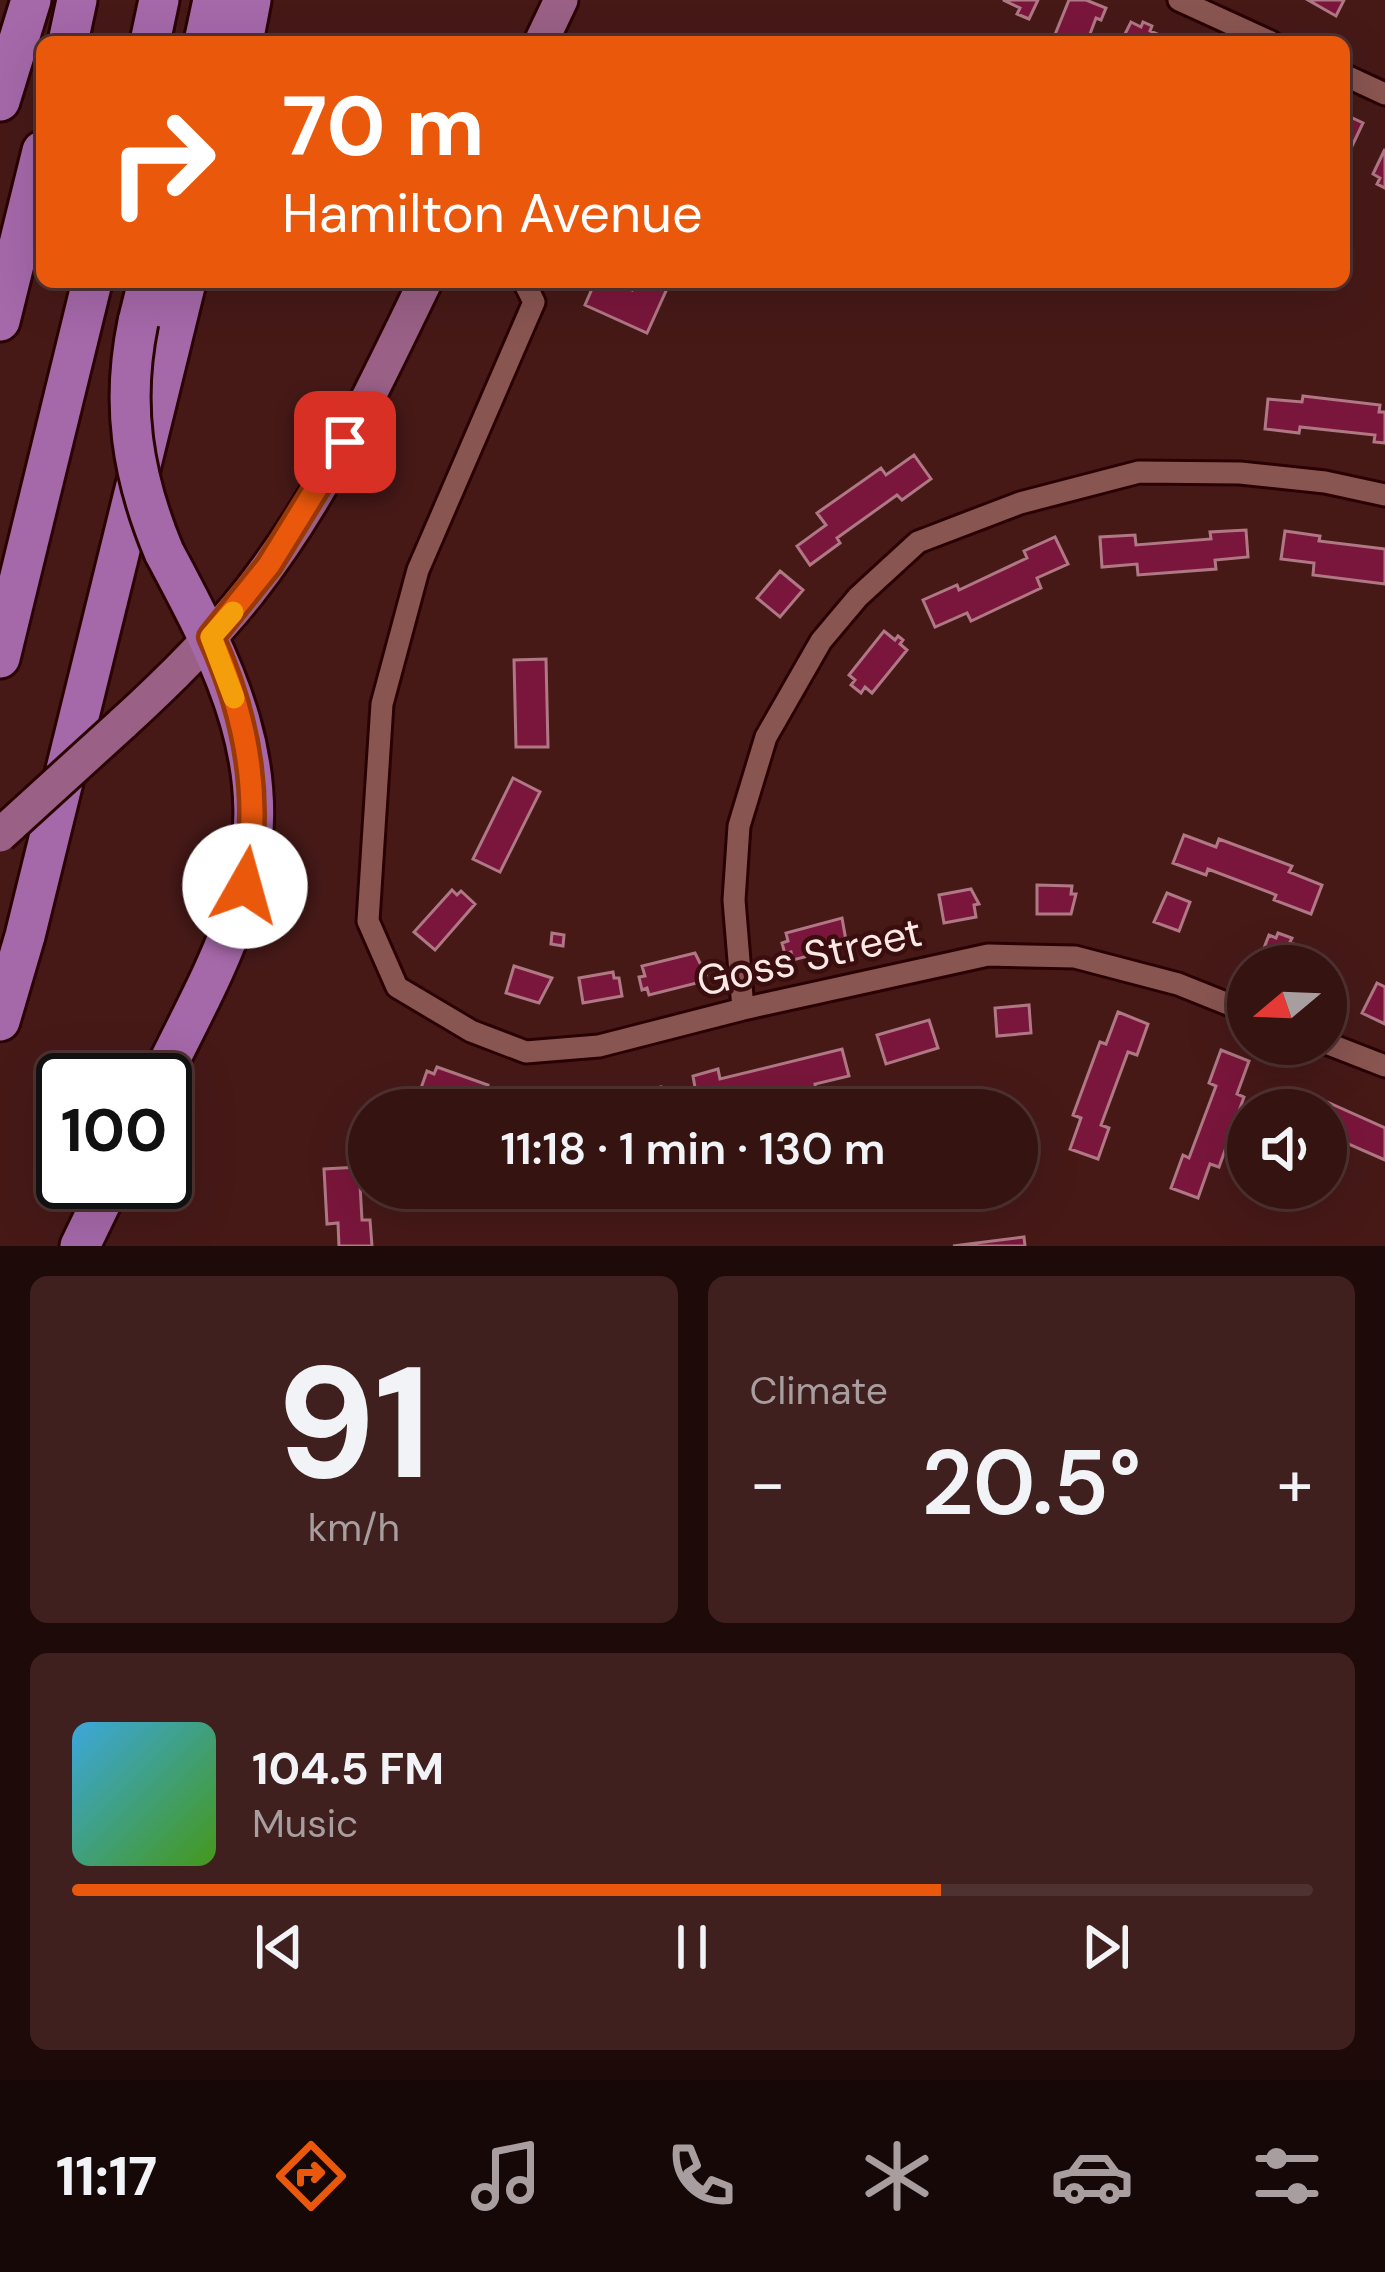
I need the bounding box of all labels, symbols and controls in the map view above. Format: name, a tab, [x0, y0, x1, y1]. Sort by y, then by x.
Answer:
text: 70 m	[282, 72, 485, 181]
icon: right	[84, 84, 240, 240]
text: Hamilton Avenue	[282, 178, 703, 249]
pin	[294, 391, 396, 493]
icon: arrive	[312, 409, 378, 475]
position arrow	[182, 823, 308, 949]
street label: Goss Street	[691, 904, 927, 1009]
north arrow	[1227, 945, 1347, 1065]
map controls	[1227, 945, 1347, 1209]
speed limit sign: 100	[36, 1053, 192, 1209]
button: sound	[1227, 1089, 1347, 1209]
text: 11:18 · 1 min · 130 m	[500, 1119, 886, 1178]
text: 91	[276, 1322, 431, 1525]
text: Climate	[750, 1365, 888, 1416]
text: 20.5°	[921, 1425, 1141, 1542]
text: −	[750, 1441, 786, 1526]
text: +	[1277, 1441, 1313, 1526]
text: km/h	[308, 1502, 400, 1553]
text: 104.5 FM	[252, 1739, 444, 1798]
text: Music	[252, 1798, 358, 1849]
icon: previous	[246, 1914, 312, 1980]
icon: pause	[659, 1914, 725, 1980]
icon: next	[1073, 1914, 1139, 1980]
icon: directions	[269, 2134, 353, 2218]
icon: music	[464, 2134, 548, 2218]
icon: phone	[659, 2134, 743, 2218]
icon: climate	[855, 2134, 939, 2218]
icon: car	[1050, 2134, 1134, 2218]
icon: filters	[1245, 2134, 1329, 2218]
text: 11:17	[56, 2141, 157, 2212]

